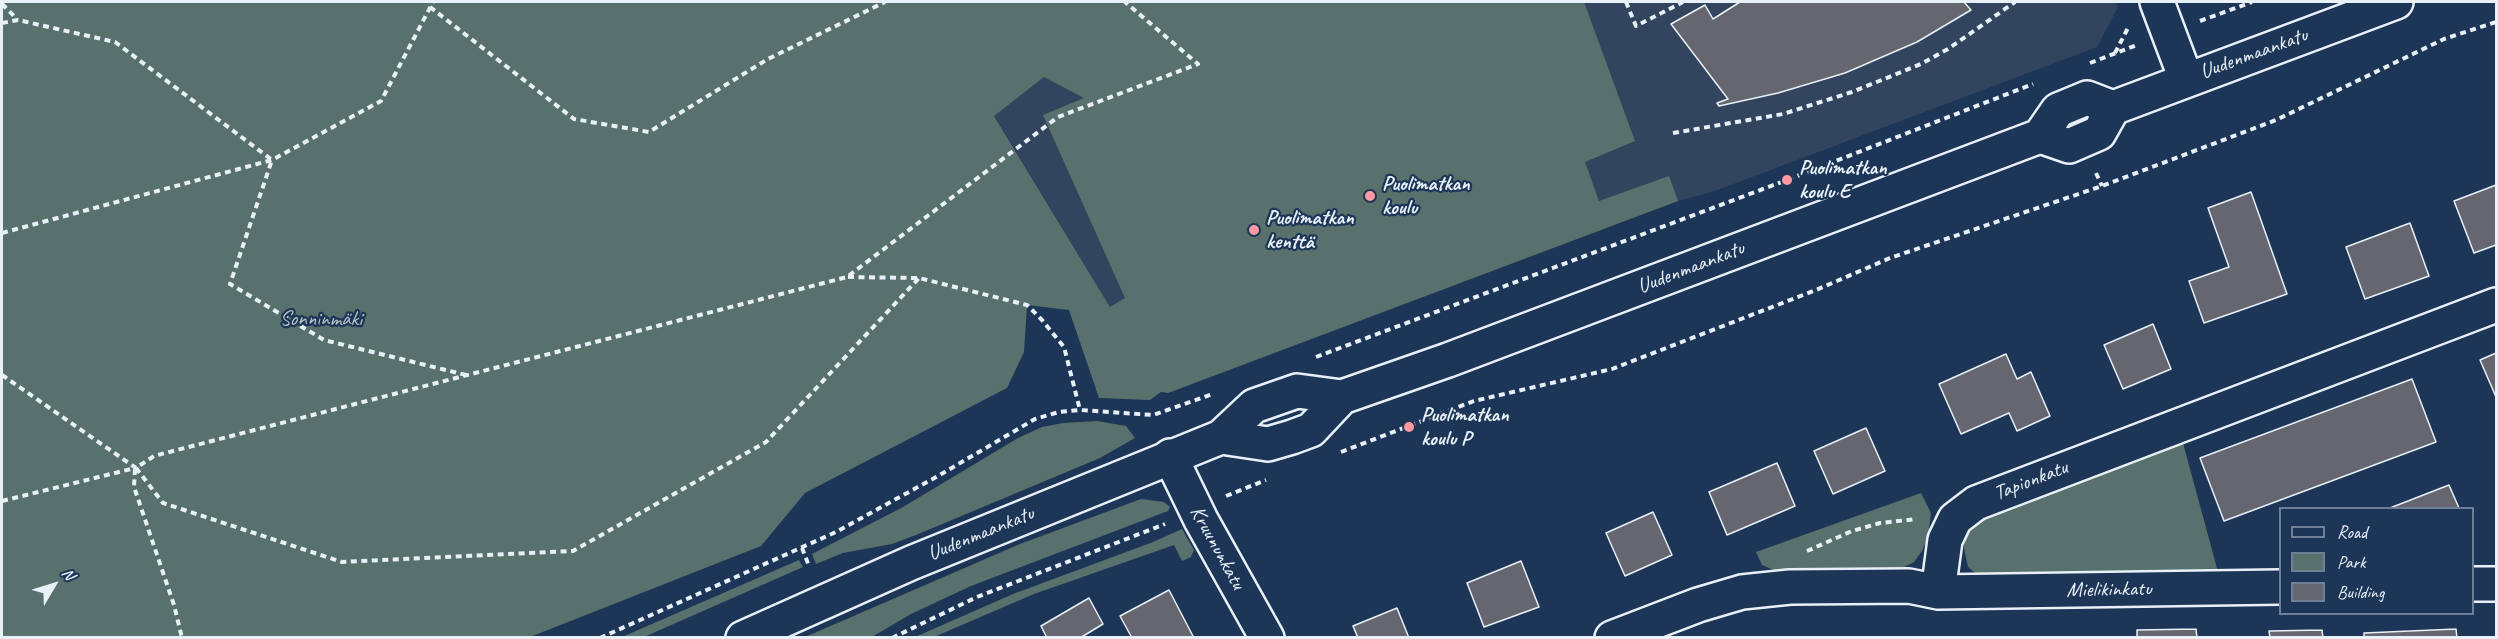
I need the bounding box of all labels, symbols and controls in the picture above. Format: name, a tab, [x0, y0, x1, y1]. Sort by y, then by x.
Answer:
street label: Uudenmaankatu	[2197, 23, 2311, 85]
place label: Puolimatkan koulu E	[1799, 155, 1887, 205]
place label: Puolimatkan koulu	[1382, 171, 1470, 221]
marker: Puolimatkan koulu E	[1780, 173, 1794, 187]
marker: Puolimatkan koulu	[1363, 189, 1377, 203]
place label: Puolimatkan kenttä	[1266, 205, 1354, 255]
marker: Puolimatkan kenttä	[1247, 223, 1261, 237]
street label: Uudenmaankatu	[1634, 236, 1748, 300]
park label: Sonninmäki	[280, 306, 362, 332]
place label: Puolimatkan koulu P	[1421, 402, 1509, 452]
marker: Puolimatkan koulu P	[1402, 420, 1416, 434]
street label: Tapionkatu	[1990, 455, 2072, 507]
street label: Uudenmaankatu	[924, 501, 1038, 567]
street label: Kruununkatu	[1184, 502, 1250, 594]
legend	[2279, 507, 2474, 615]
text: Road	[2337, 521, 2367, 543]
text: Park	[2337, 551, 2366, 573]
north arrow	[24, 555, 84, 615]
text: N	[57, 564, 79, 584]
street label: Mielikinkatu	[2066, 577, 2152, 603]
text: Building	[2337, 581, 2384, 603]

